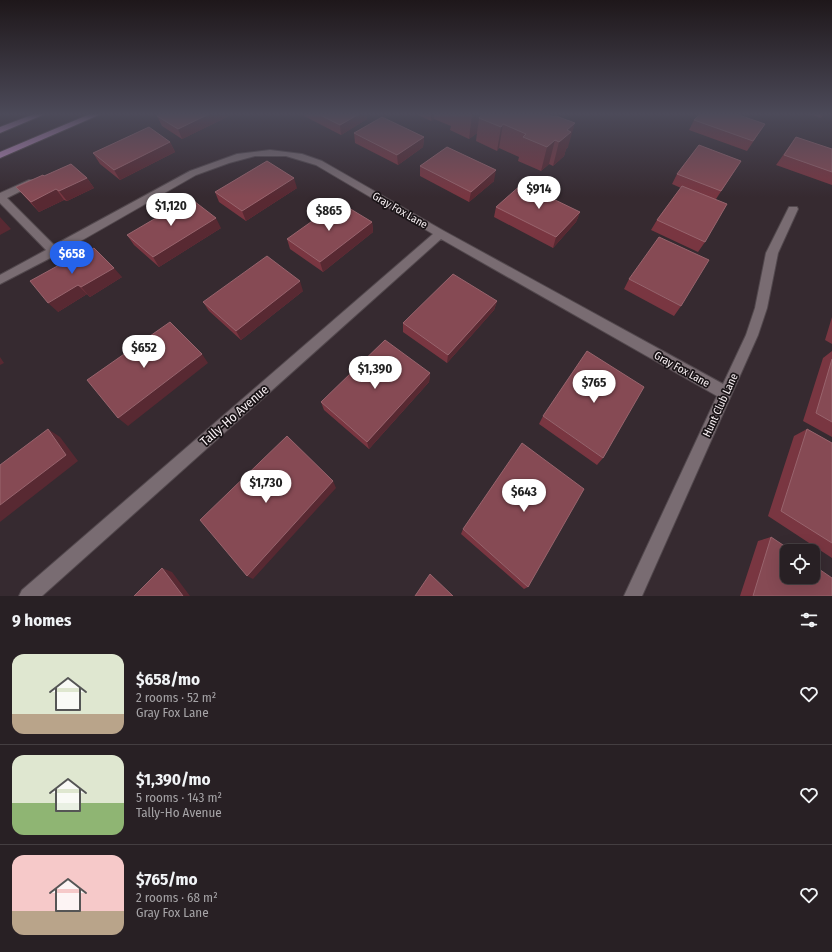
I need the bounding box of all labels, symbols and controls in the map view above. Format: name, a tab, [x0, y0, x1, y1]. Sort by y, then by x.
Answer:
pin: $914	[515, 176, 563, 210]
text: $914	[527, 181, 551, 196]
street label: Gray Fox Lane	[370, 189, 430, 231]
pin: $1,120	[138, 193, 204, 227]
text: $1,120	[155, 198, 187, 213]
pin: $865	[305, 198, 353, 232]
text: $865	[316, 203, 342, 218]
pin: $658	[48, 241, 96, 275]
text: $658	[59, 246, 85, 261]
pin: $652	[120, 335, 168, 369]
text: $652	[131, 340, 157, 355]
street label: Gray Fox Lane	[652, 349, 712, 390]
pin: $1,390	[342, 356, 408, 390]
text: $1,390	[358, 361, 392, 376]
pin: $765	[570, 370, 618, 404]
street label: Hunt Club Lane	[700, 371, 741, 439]
text: $765	[582, 375, 606, 390]
street label: Tally-Ho Avenue	[197, 382, 272, 449]
pin: $1,730	[233, 470, 299, 504]
text: $1,730	[249, 475, 283, 490]
pin: $643	[500, 479, 548, 513]
text: $643	[511, 484, 537, 499]
map controls	[780, 544, 820, 584]
button: locate	[780, 544, 820, 584]
icon: filters	[798, 609, 820, 631]
text: 9 homes	[12, 610, 71, 631]
text: $658/mo	[136, 669, 200, 690]
icon: home	[44, 670, 92, 718]
icon: heart	[798, 683, 820, 705]
text: 2 rooms · 52 m²	[136, 690, 216, 705]
text: Gray Fox Lane	[136, 705, 209, 720]
text: $1,390/mo	[136, 769, 211, 790]
icon: home	[44, 771, 92, 819]
icon: heart	[798, 784, 820, 806]
text: 5 rooms · 143 m²	[136, 790, 222, 805]
text: Tally-Ho Avenue	[136, 805, 222, 820]
text: $765/mo	[136, 869, 197, 890]
icon: home	[44, 871, 92, 919]
icon: heart	[798, 884, 820, 906]
text: 2 rooms · 68 m²	[136, 890, 218, 905]
text: Gray Fox Lane	[136, 905, 209, 920]

